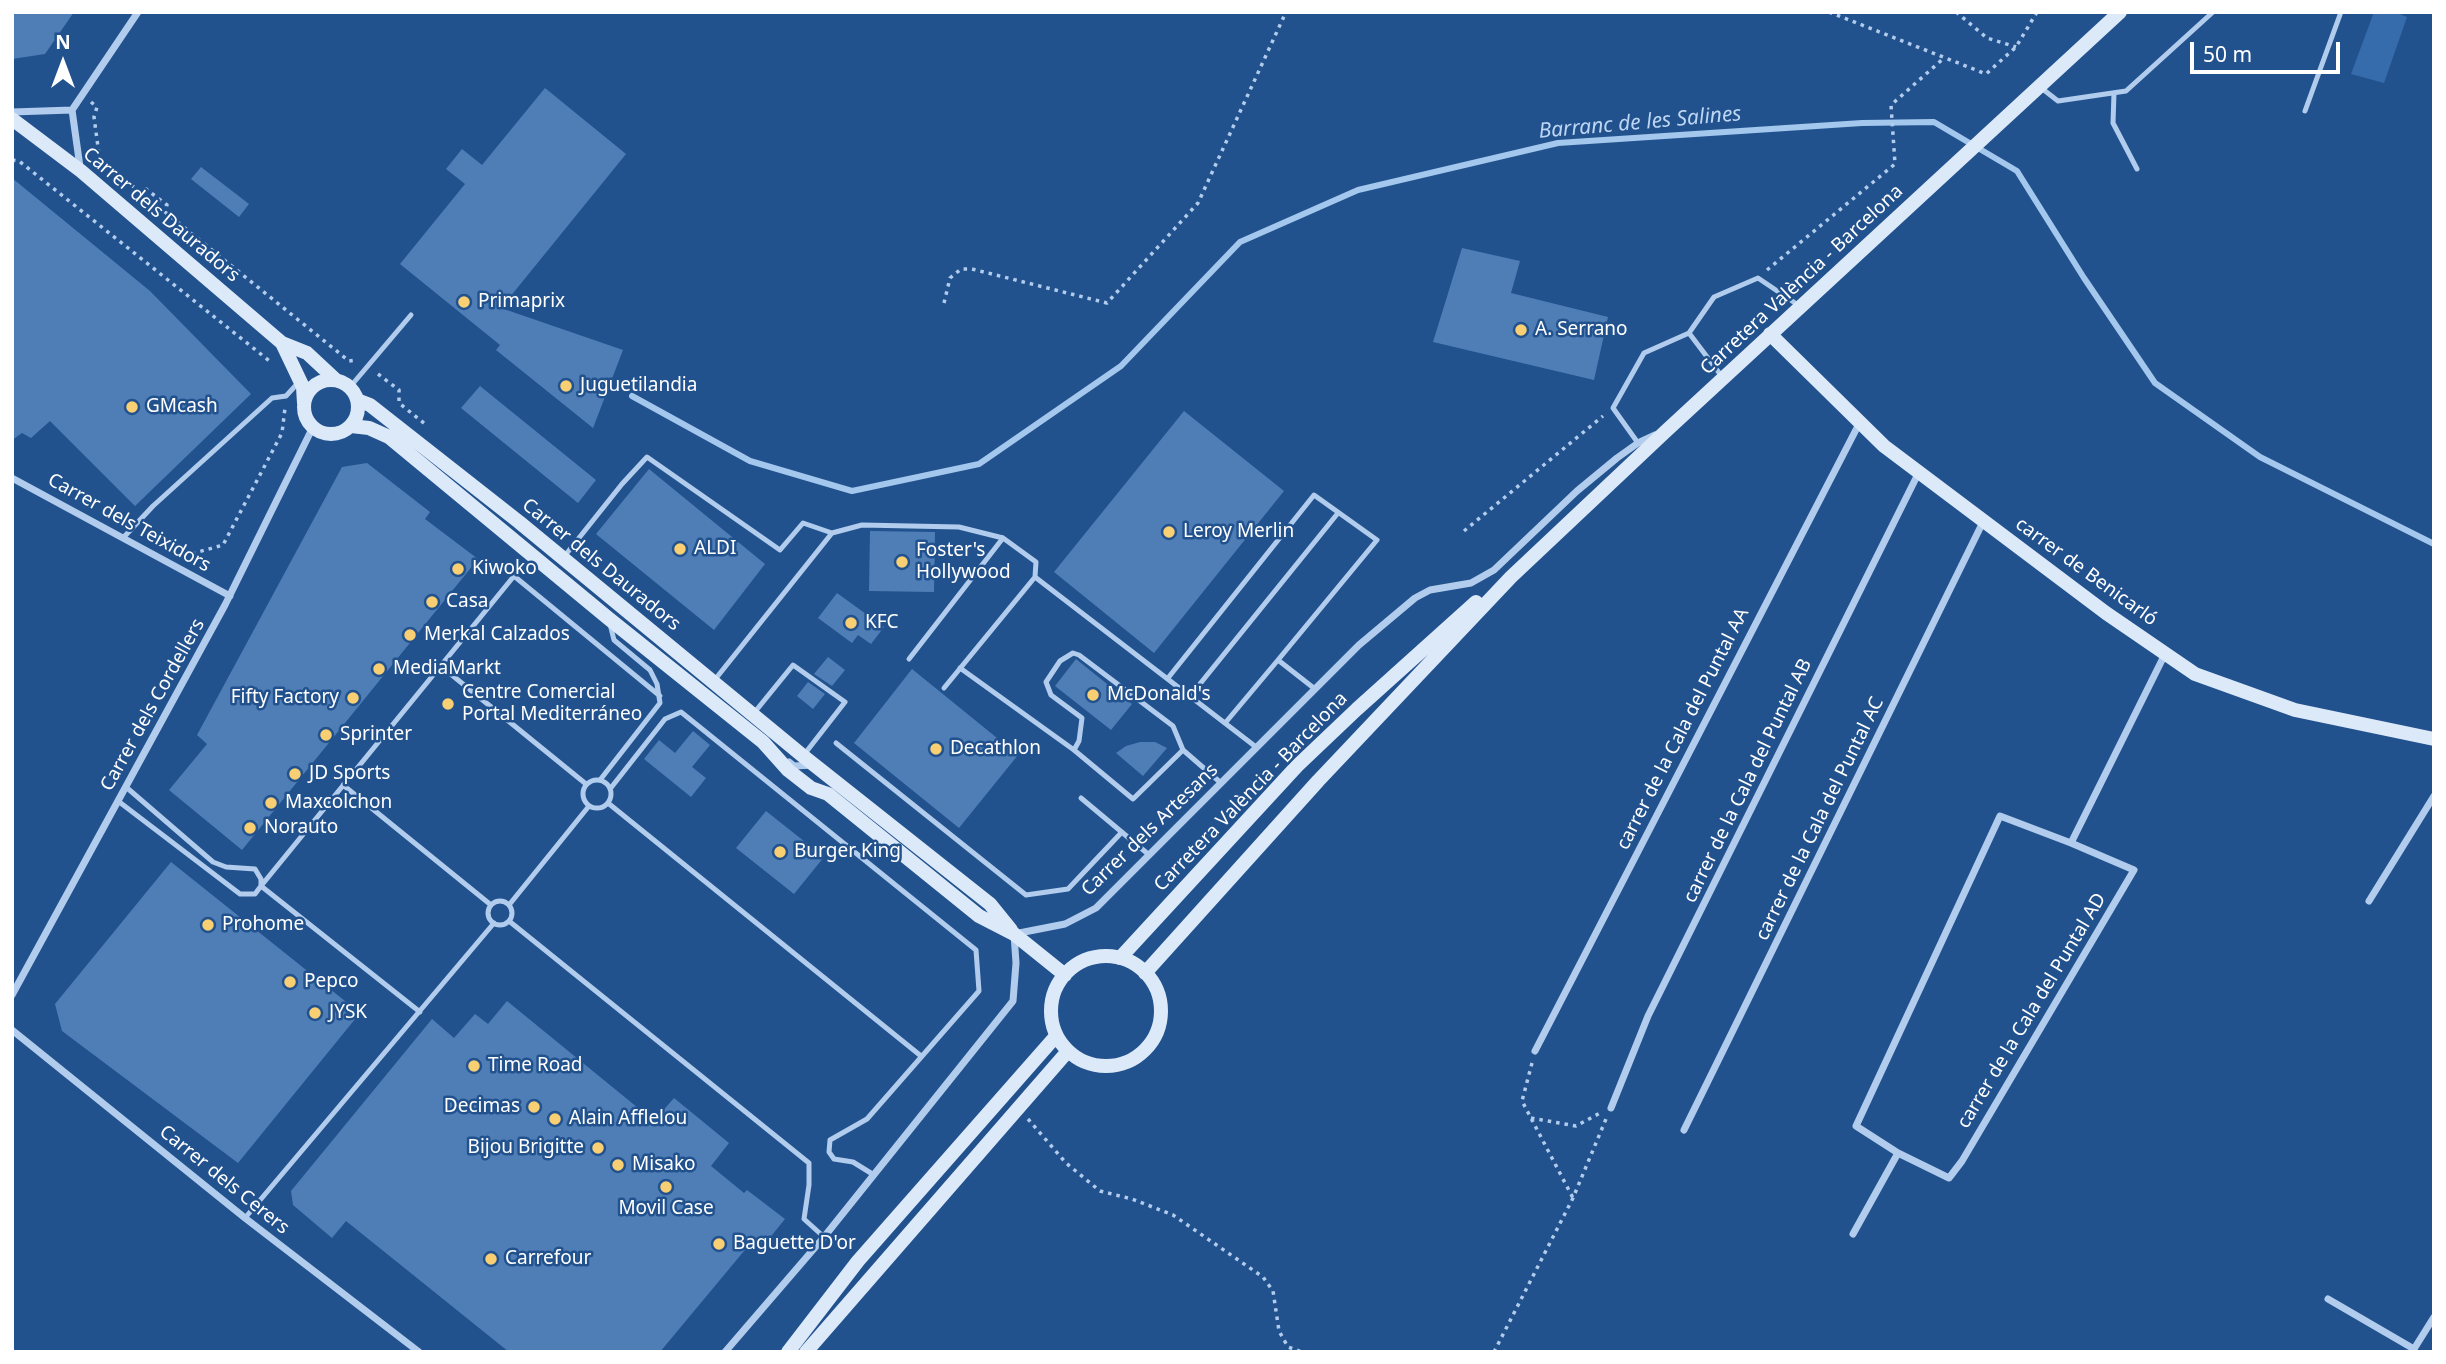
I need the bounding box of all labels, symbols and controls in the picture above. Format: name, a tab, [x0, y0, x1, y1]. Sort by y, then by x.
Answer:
north arrow	[28, 28, 98, 98]
scale bar	[2194, 28, 2344, 72]
text: N	[55, 29, 71, 55]
text: 50 m	[2203, 40, 2252, 68]
water label: Barranc de les Salines	[1538, 102, 1742, 144]
street label: Carrer dels Dauradors	[78, 143, 244, 287]
street label: Carretera València - Barcelona	[1696, 180, 1908, 380]
place label: Primaprix	[478, 291, 565, 313]
marker: Primaprix	[456, 294, 472, 310]
place label: A. Serrano	[1535, 319, 1628, 341]
marker: A. Serrano	[1513, 322, 1529, 338]
place label: Juguetilandia	[580, 375, 697, 397]
marker: Juguetilandia	[558, 378, 574, 394]
place label: GMcash	[146, 396, 218, 418]
marker: GMcash	[124, 399, 140, 415]
street label: Carrer dels Teixidors	[44, 469, 214, 577]
street label: Carrer dels Dauradors	[517, 494, 685, 636]
street label: carrer de Benicarló	[2011, 513, 2161, 631]
place label: Leroy Merlin	[1183, 521, 1294, 543]
marker: Leroy Merlin	[1161, 524, 1177, 540]
place label: ALDI	[694, 538, 736, 560]
place label: Foster's Hollywood	[916, 540, 1011, 584]
marker: ALDI	[672, 541, 688, 557]
marker: Foster's Hollywood	[894, 554, 910, 570]
place label: Kiwoko	[472, 558, 537, 580]
marker: Kiwoko	[450, 561, 466, 577]
place label: Casa	[446, 591, 488, 613]
marker: Casa	[424, 594, 440, 610]
street label: carrer de la Cala del Puntal AA	[1612, 604, 1754, 854]
place label: KFC	[865, 612, 899, 634]
street label: Carrer dels Cordellers	[96, 615, 210, 795]
marker: KFC	[843, 615, 859, 631]
place label: Merkal Calzados	[424, 624, 570, 646]
marker: Merkal Calzados	[402, 627, 418, 643]
street label: carrer de la Cala del Puntal AB	[1679, 655, 1817, 907]
place label: MediaMarkt	[393, 658, 501, 680]
marker: MediaMarkt	[371, 661, 387, 677]
place label: Centre Comercial Portal Mediterráneo	[462, 682, 642, 726]
place label: McDonald's	[1107, 684, 1211, 706]
place label: Fifty Factory	[231, 687, 339, 709]
marker: McDonald's	[1085, 687, 1101, 703]
street label: Carretera València - Barcelona	[1150, 688, 1352, 896]
marker: Fifty Factory	[345, 690, 361, 706]
street label: carrer de la Cala del Puntal AC	[1751, 694, 1889, 944]
marker: Centre Comercial Portal Mediterráneo	[440, 696, 456, 712]
place label: Sprinter	[340, 724, 412, 746]
marker: Sprinter	[318, 727, 334, 743]
place label: Decathlon	[950, 738, 1041, 760]
marker: Decathlon	[928, 741, 944, 757]
street label: Carrer dels Artesans	[1077, 759, 1223, 901]
place label: JD Sports	[309, 763, 390, 785]
marker: JD Sports	[287, 766, 303, 782]
place label: Maxcolchon	[285, 792, 392, 814]
marker: Maxcolchon	[263, 795, 279, 811]
place label: Norauto	[264, 817, 338, 839]
marker: Norauto	[242, 820, 258, 836]
place label: Burger King	[794, 841, 901, 863]
marker: Burger King	[772, 844, 788, 860]
street label: carrer de la Cala del Puntal AD	[1953, 889, 2111, 1133]
place label: Prohome	[222, 914, 304, 936]
marker: Prohome	[200, 917, 216, 933]
place label: Pepco	[304, 971, 359, 993]
marker: Pepco	[282, 974, 298, 990]
place label: JYSK	[329, 1002, 367, 1024]
marker: JYSK	[307, 1005, 323, 1021]
place label: Time Road	[488, 1055, 583, 1077]
marker: Time Road	[466, 1058, 482, 1074]
place label: Decimas	[444, 1096, 520, 1118]
marker: Decimas	[526, 1099, 542, 1115]
place label: Alain Afflelou	[569, 1108, 687, 1130]
marker: Alain Afflelou	[547, 1111, 563, 1127]
street label: Carrer dels Cerers	[154, 1121, 294, 1239]
place label: Bijou Brigitte	[468, 1137, 584, 1159]
marker: Bijou Brigitte	[590, 1140, 606, 1156]
place label: Misako	[632, 1154, 696, 1176]
marker: Misako	[610, 1157, 626, 1173]
marker: Movil Case	[658, 1179, 674, 1195]
place label: Movil Case	[618, 1198, 714, 1220]
place label: Baguette D'or	[733, 1233, 856, 1255]
marker: Baguette D'or	[711, 1236, 727, 1252]
place label: Carrefour	[505, 1248, 591, 1270]
marker: Carrefour	[483, 1251, 499, 1267]

